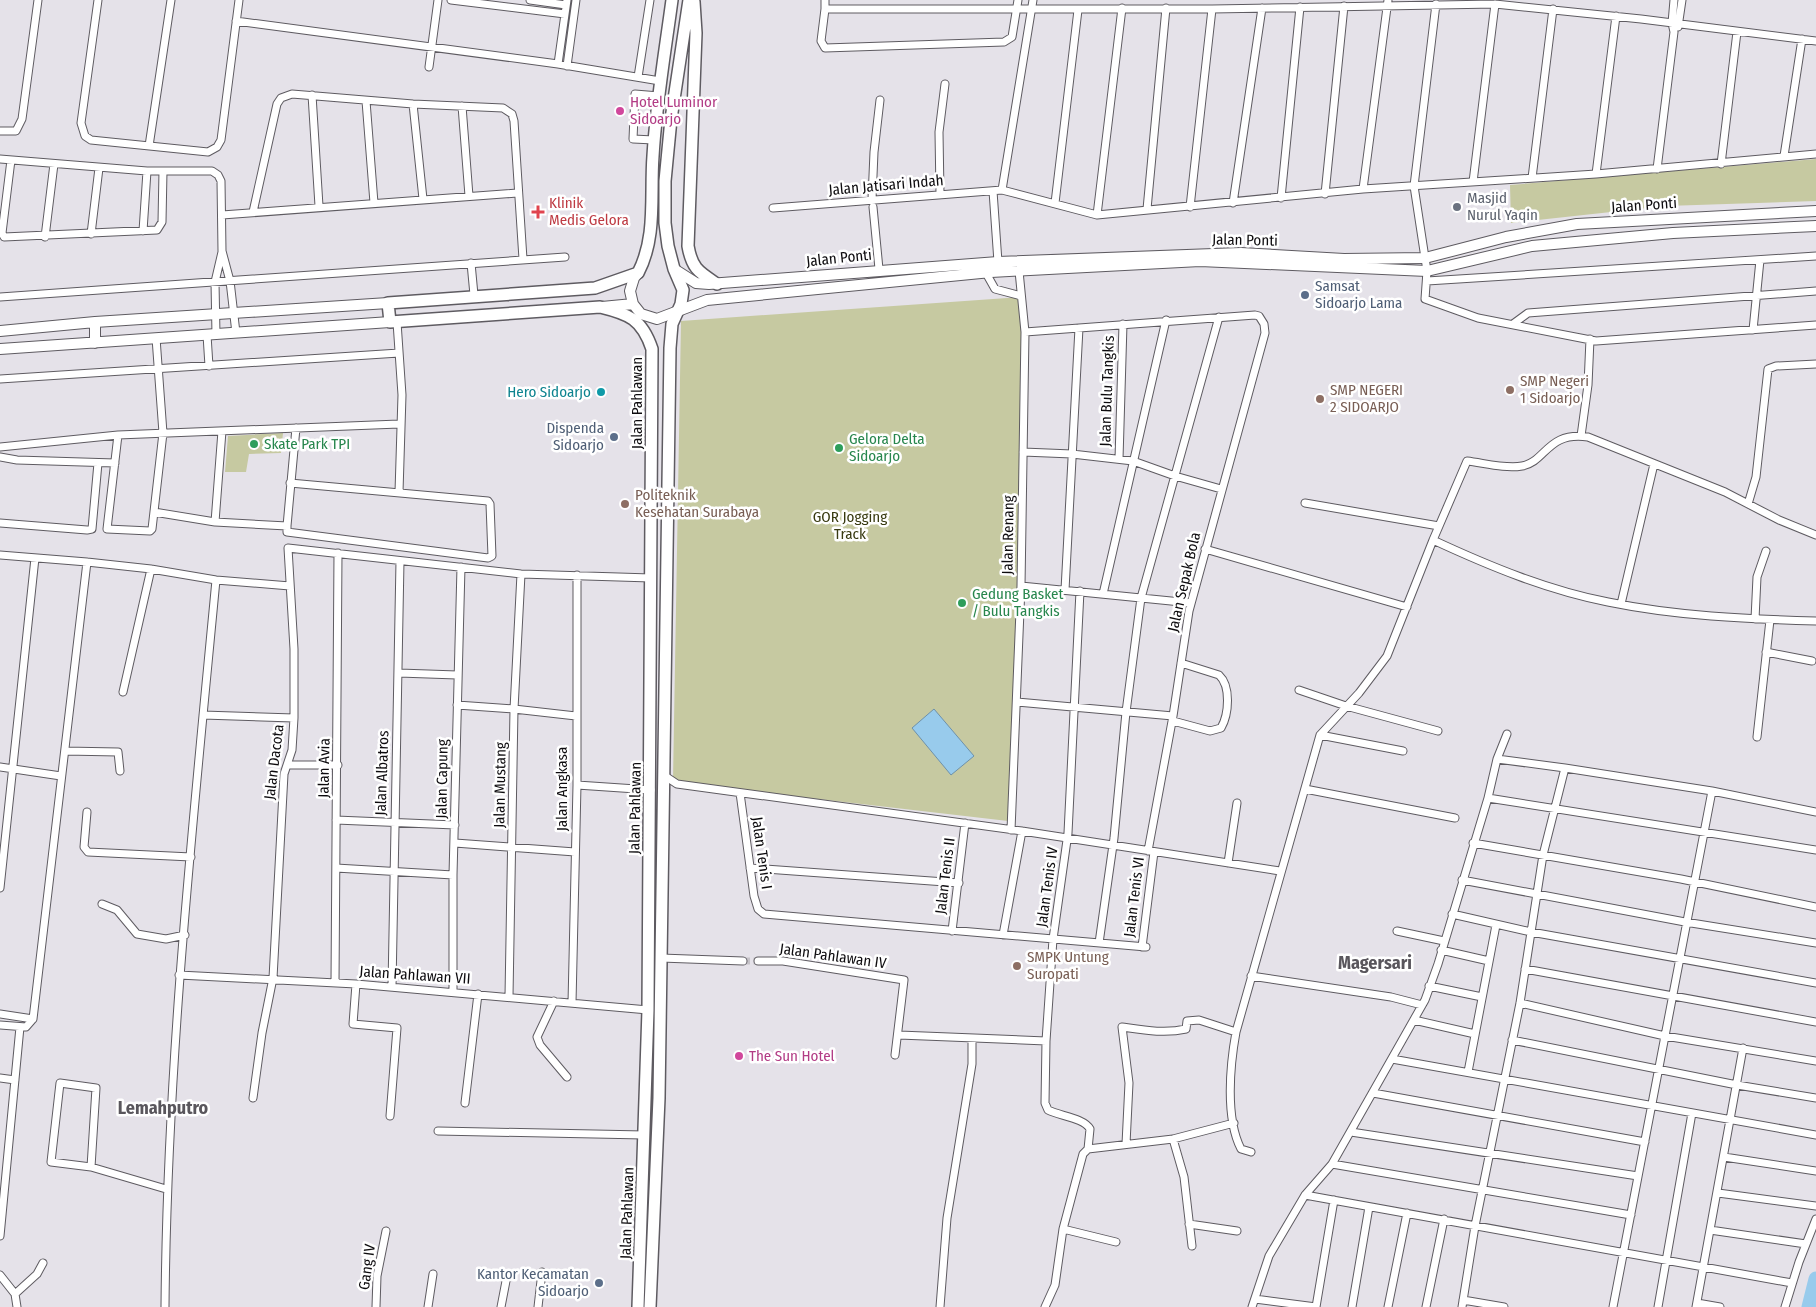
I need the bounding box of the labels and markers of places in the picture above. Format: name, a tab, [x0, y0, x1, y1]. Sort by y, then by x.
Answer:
place label: Hotel Luminor Sidoarjo	[630, 93, 718, 128]
marker: Hotel Luminor Sidoarjo	[614, 105, 626, 117]
place label: Masjid Nurul Yaqin	[1467, 189, 1538, 224]
place label: Klinik Medis Gelora	[549, 194, 629, 229]
marker: Masjid Nurul Yaqin	[1451, 201, 1463, 213]
marker: Klinik Medis Gelora	[531, 205, 545, 219]
place label: Samsat Sidoarjo Lama	[1315, 277, 1402, 312]
marker: Samsat Sidoarjo Lama	[1299, 289, 1311, 301]
place label: SMP Negeri 1 Sidoarjo	[1520, 372, 1589, 407]
place label: SMP NEGERI 2 SIDOARJO	[1330, 381, 1403, 416]
place label: Hero Sidoarjo	[507, 383, 591, 401]
marker: SMP Negeri 1 Sidoarjo	[1504, 384, 1516, 396]
marker: Hero Sidoarjo	[595, 386, 607, 398]
marker: SMP NEGERI 2 SIDOARJO	[1314, 393, 1326, 405]
place label: Dispenda Sidoarjo	[546, 419, 604, 454]
place label: Gelora Delta Sidoarjo	[849, 430, 925, 465]
marker: Dispenda Sidoarjo	[608, 431, 620, 443]
place label: Skate Park TPI	[264, 435, 350, 453]
marker: Skate Park TPI	[248, 438, 260, 450]
marker: Gelora Delta Sidoarjo	[833, 442, 845, 454]
place label: Politeknik Kesehatan Surabaya	[635, 486, 759, 521]
marker: Politeknik Kesehatan Surabaya	[619, 498, 631, 510]
place label: Gedung Basket / Bulu Tangkis	[972, 585, 1063, 620]
marker: Gedung Basket / Bulu Tangkis	[956, 597, 968, 609]
place label: SMPK Untung Suropati	[1027, 948, 1109, 983]
marker: SMPK Untung Suropati	[1011, 960, 1023, 972]
place label: The Sun Hotel	[749, 1047, 835, 1065]
marker: The Sun Hotel	[733, 1050, 745, 1062]
place label: Kantor Kecamatan Sidoarjo	[477, 1265, 589, 1300]
marker: Kantor Kecamatan Sidoarjo	[593, 1277, 605, 1289]

